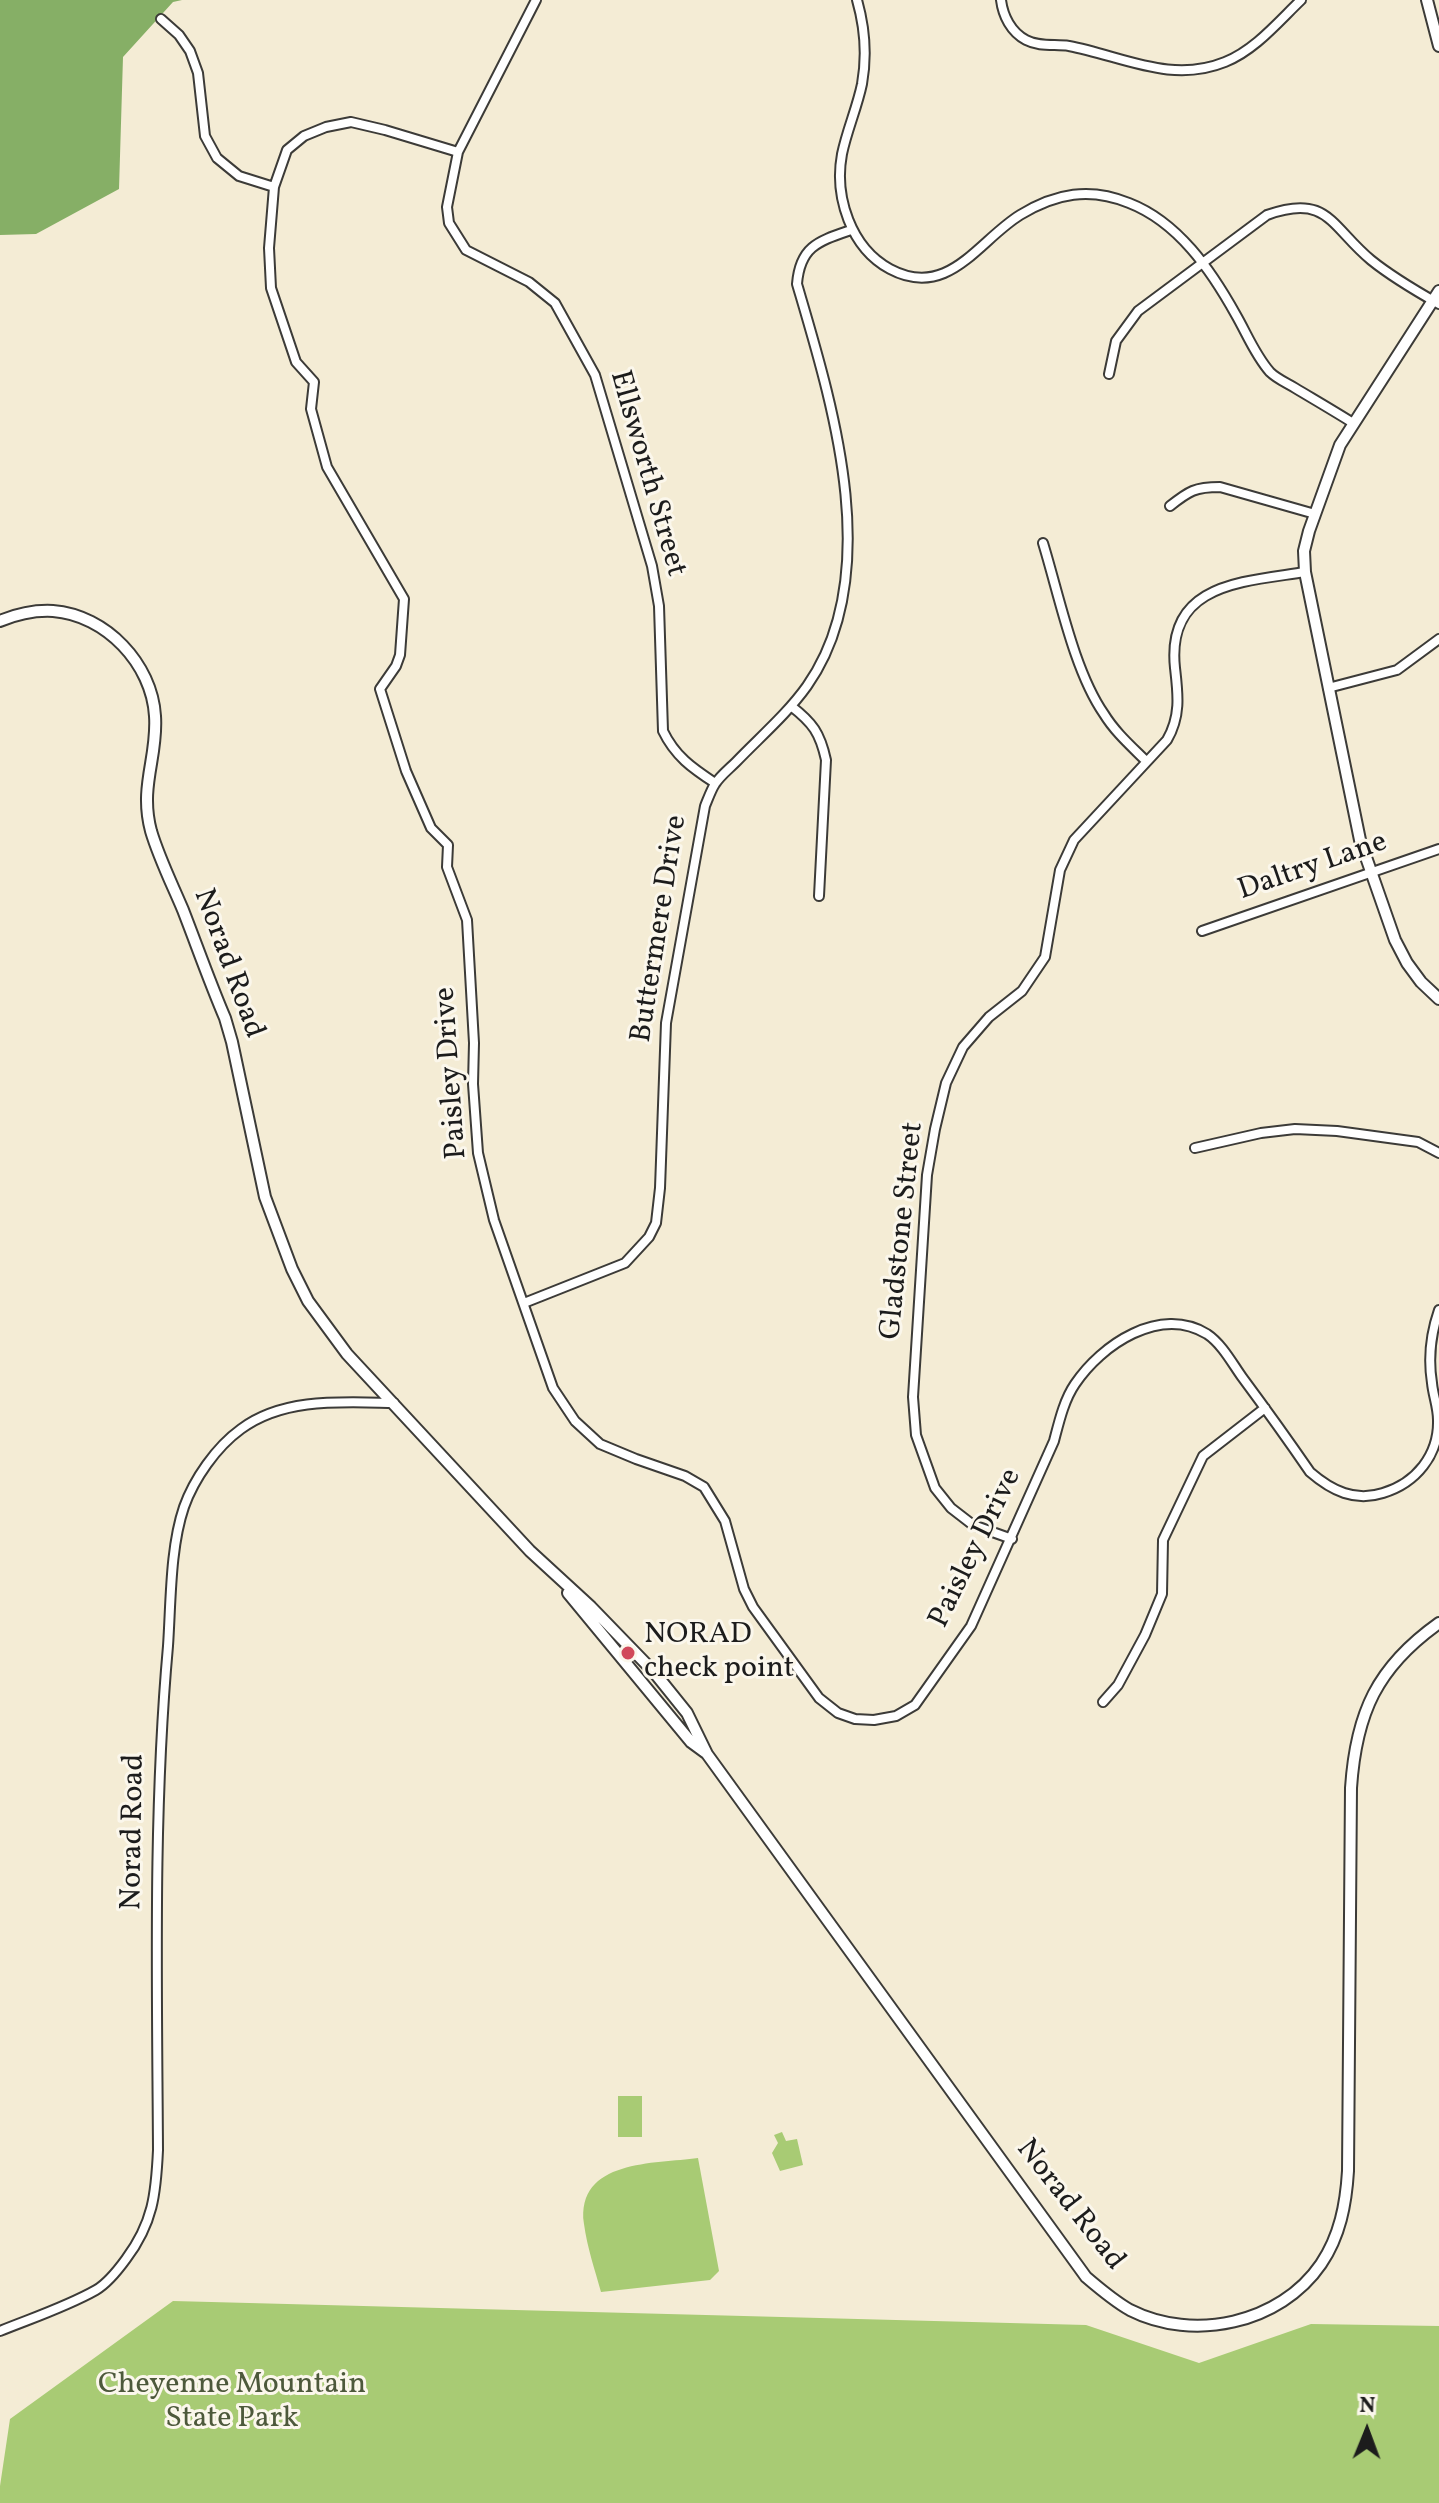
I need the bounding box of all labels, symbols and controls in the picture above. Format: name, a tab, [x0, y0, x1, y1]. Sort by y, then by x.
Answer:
street label: Ellsworth Street	[599, 367, 693, 581]
street label: Buttermere Drive	[625, 813, 697, 1045]
street label: Daltry Lane	[1234, 826, 1392, 910]
street label: Norad Road	[183, 884, 271, 1044]
street label: Paisley Drive	[429, 986, 477, 1160]
street label: Gladstone Street	[875, 1120, 933, 1342]
street label: Paisley Drive	[923, 1464, 1031, 1634]
place label: NORAD check point	[644, 1618, 794, 1688]
marker: NORAD check point	[619, 1644, 637, 1662]
street label: Norad Road	[116, 1754, 154, 1910]
street label: Norad Road	[1007, 2133, 1131, 2279]
park label: Cheyenne Mountain State Park	[98, 2368, 366, 2438]
north arrow	[1327, 2391, 1407, 2471]
text: N	[1359, 2391, 1376, 2422]

